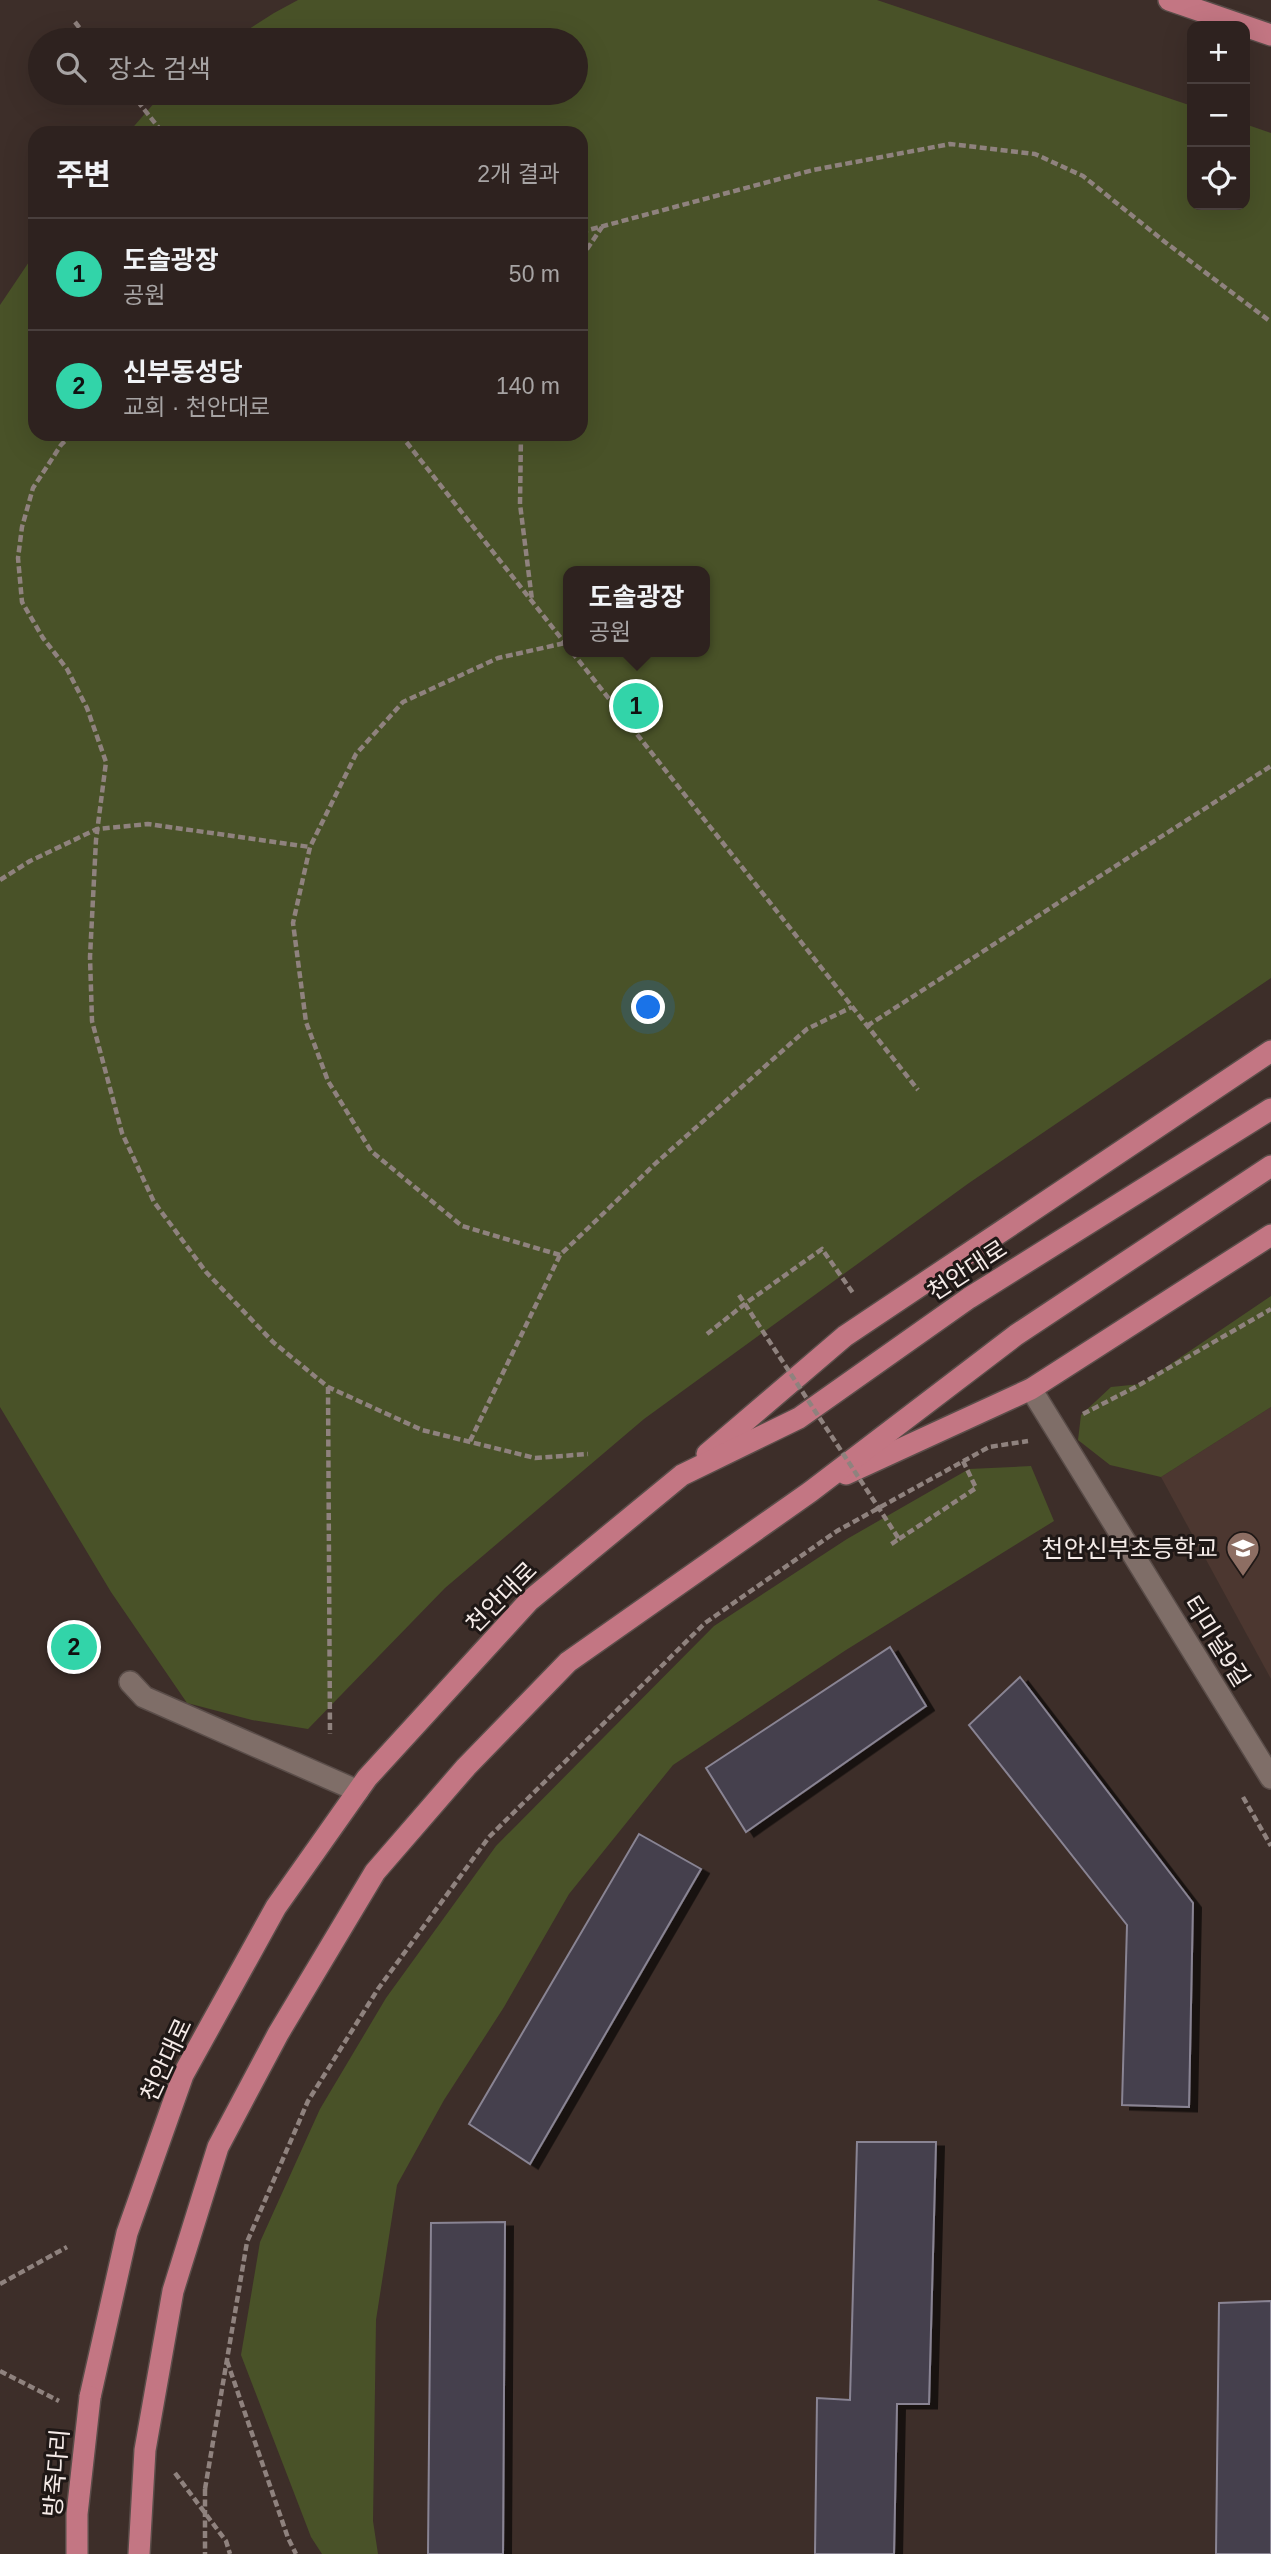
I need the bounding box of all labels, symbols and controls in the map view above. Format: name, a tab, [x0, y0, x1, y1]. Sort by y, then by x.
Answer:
map controls	[1187, 21, 1250, 210]
button: +	[1187, 21, 1250, 84]
search box	[28, 28, 588, 105]
icon: search	[52, 48, 90, 86]
text: 장소 검색	[108, 54, 211, 84]
button: −	[1187, 84, 1250, 147]
button: locate	[1187, 147, 1250, 210]
text: 주변	[56, 158, 111, 191]
text: 2개 결과	[477, 161, 560, 187]
text: 도솔광장	[123, 245, 219, 275]
text: 1	[73, 261, 85, 287]
text: 50 m	[509, 261, 560, 287]
text: 공원	[123, 282, 165, 308]
text: 신부동성당	[123, 357, 243, 387]
text: 2	[73, 373, 85, 399]
text: 140 m	[496, 373, 560, 399]
text: 교회 · 천안대로	[123, 394, 270, 420]
popup	[563, 566, 710, 657]
text: 도솔광장	[589, 582, 684, 612]
text: 공원	[589, 619, 631, 645]
pin: 1	[613, 680, 659, 732]
your location	[631, 990, 665, 1024]
street label: 천안대로	[923, 1235, 1011, 1305]
school or university icon: 천안신부초등학교	[1224, 1529, 1262, 1578]
place label: 천안신부초등학교	[1041, 1535, 1218, 1562]
street label: 천안대로	[460, 1556, 542, 1638]
street label: 터미널9길	[1179, 1591, 1255, 1691]
pin: 2	[51, 1621, 97, 1673]
street label: 천안대로	[135, 2014, 197, 2106]
street label: 방죽다리	[39, 2428, 73, 2518]

